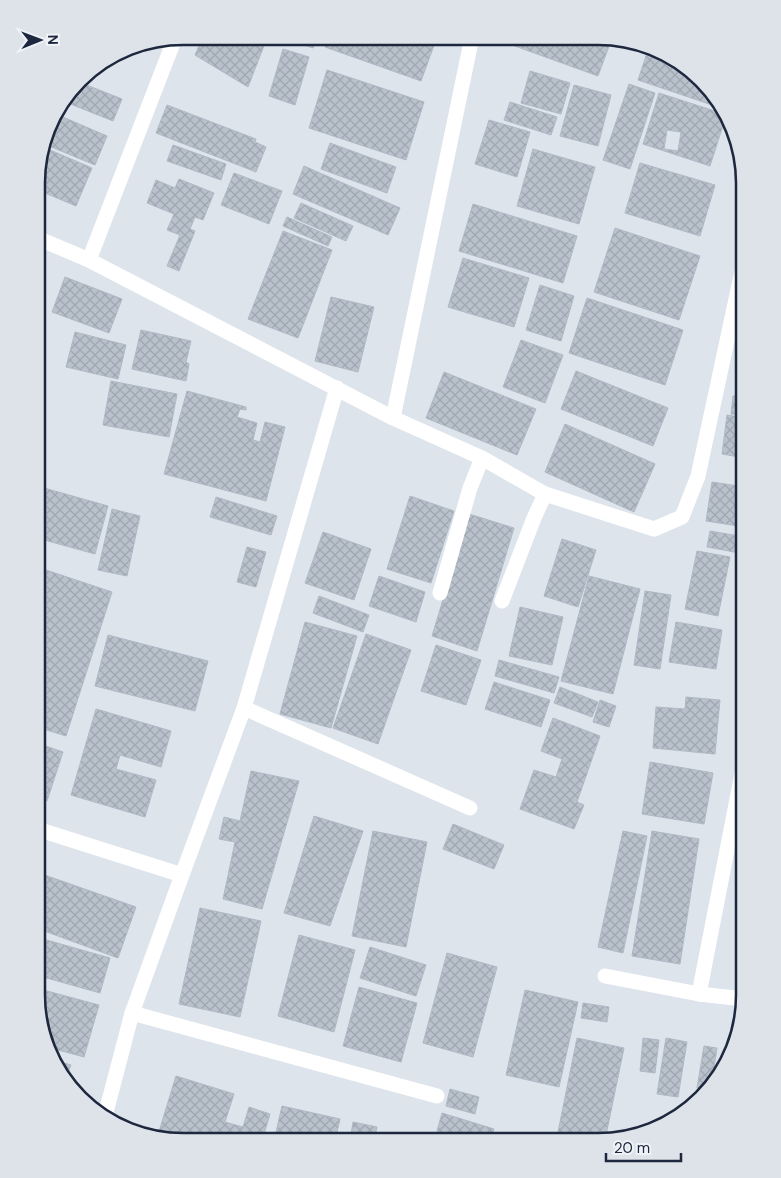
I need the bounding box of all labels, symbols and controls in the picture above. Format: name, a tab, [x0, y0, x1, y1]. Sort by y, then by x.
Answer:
north arrow	[15, 15, 65, 65]
text: N	[44, 35, 62, 45]
scale bar	[606, 1130, 681, 1162]
text: 20 m	[614, 1138, 650, 1158]

